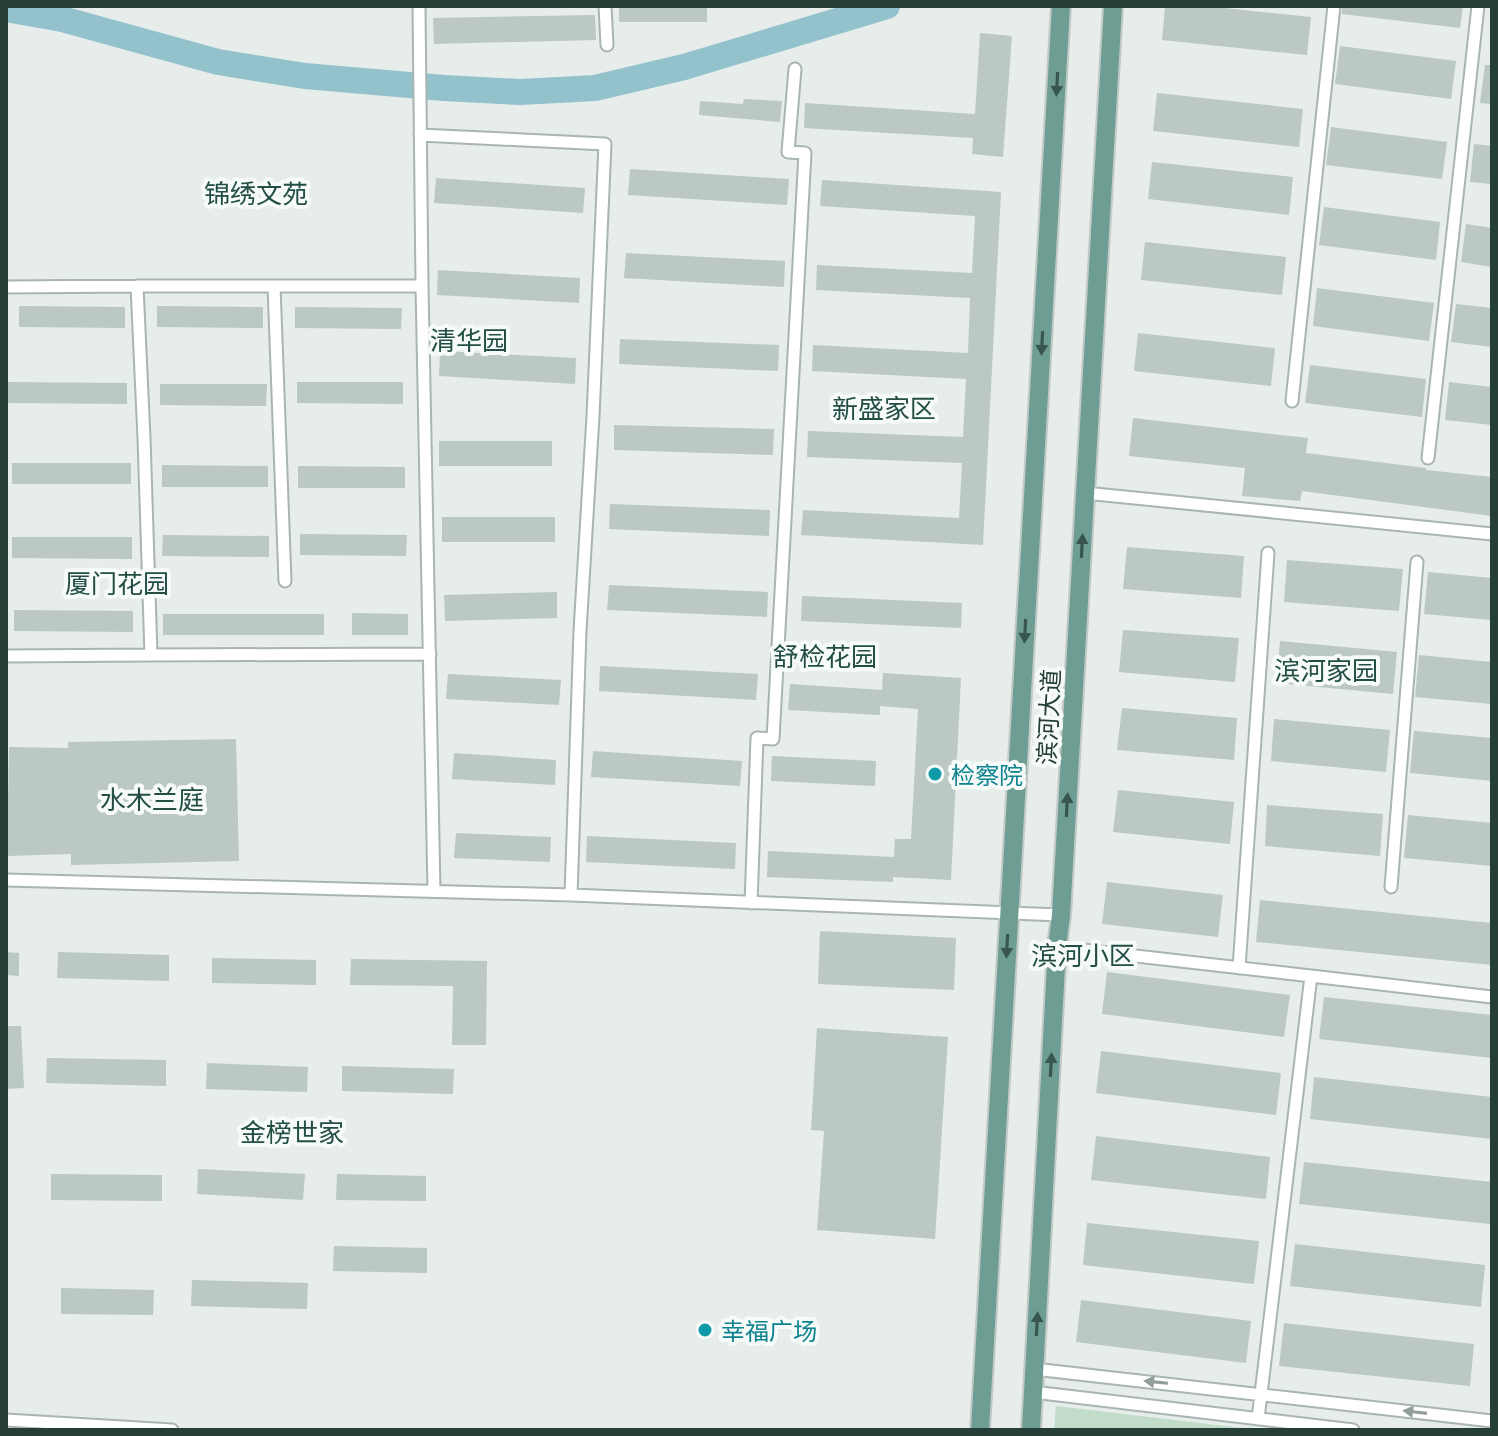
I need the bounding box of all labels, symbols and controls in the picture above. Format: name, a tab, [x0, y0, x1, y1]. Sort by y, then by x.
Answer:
one-way arrow	[1050, 72, 1063, 97]
district label: 锦绣文苑	[204, 178, 308, 209]
district label: 清华园	[430, 325, 508, 356]
one-way arrow	[1035, 331, 1048, 356]
district label: 新盛家区	[832, 393, 936, 424]
one-way arrow	[1076, 533, 1089, 558]
district label: 厦门花园	[65, 568, 169, 599]
one-way arrow	[1019, 619, 1032, 644]
district label: 舒检花园	[773, 641, 877, 672]
district label: 滨河家园	[1274, 655, 1378, 686]
street label: 滨河大道	[1031, 668, 1065, 766]
place label: 检察院	[951, 760, 1023, 789]
marker: 检察院	[926, 765, 944, 783]
district label: 水木兰庭	[100, 784, 204, 815]
one-way arrow	[1061, 792, 1074, 817]
one-way arrow	[1001, 934, 1014, 959]
district label: 滨河小区	[1031, 940, 1135, 971]
one-way arrow	[1044, 1052, 1057, 1077]
district label: 金榜世家	[240, 1117, 344, 1148]
one-way arrow	[1031, 1311, 1044, 1336]
place label: 幸福广场	[721, 1316, 817, 1345]
marker: 幸福广场	[696, 1321, 714, 1339]
one-way arrow	[1143, 1376, 1168, 1389]
one-way arrow	[1402, 1405, 1427, 1418]

